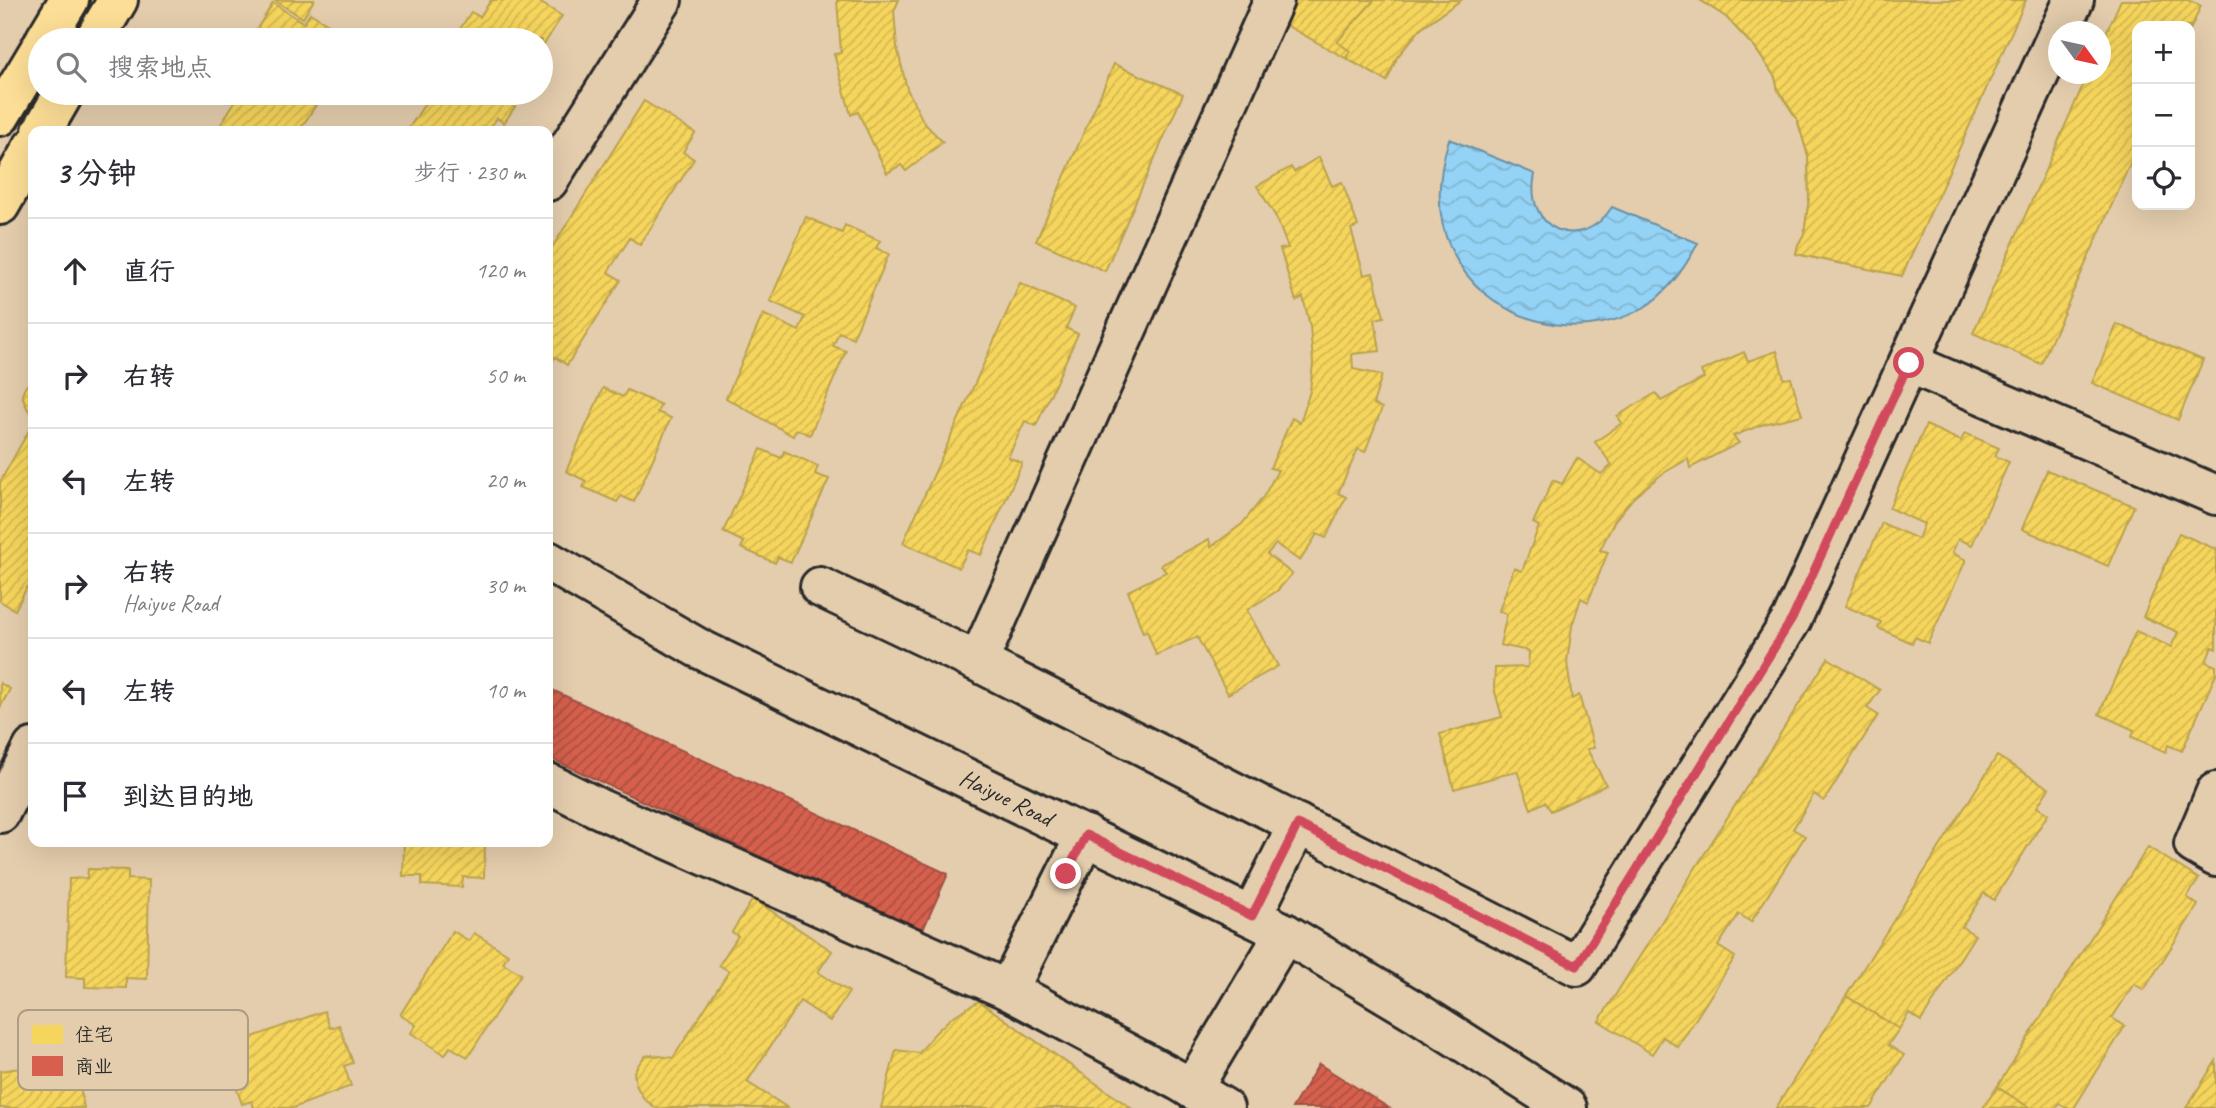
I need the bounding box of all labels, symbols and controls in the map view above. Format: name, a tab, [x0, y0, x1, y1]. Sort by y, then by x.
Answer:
north arrow	[2048, 21, 2111, 84]
map controls	[2132, 21, 2195, 210]
button: +	[2132, 21, 2195, 84]
search box	[28, 28, 553, 105]
icon: search	[52, 48, 90, 86]
text: 搜索地点	[108, 51, 212, 84]
button: −	[2132, 84, 2195, 147]
button: locate	[2132, 147, 2195, 210]
text: 3 分钟	[56, 154, 137, 192]
text: 步行 · 230 m	[414, 158, 525, 187]
icon: ahead	[56, 252, 94, 290]
text: 直行	[123, 255, 175, 288]
text: 120 m	[476, 256, 525, 285]
route start	[1893, 347, 1924, 378]
icon: right	[56, 357, 94, 395]
text: 右转	[123, 360, 175, 393]
text: 50 m	[486, 361, 525, 390]
icon: left	[56, 462, 94, 500]
text: 左转	[123, 465, 175, 498]
text: 20 m	[486, 466, 525, 495]
text: 右转	[123, 556, 175, 589]
icon: right	[56, 567, 94, 605]
text: 30 m	[486, 571, 525, 600]
text: Haiyue Road	[123, 589, 218, 618]
icon: left	[56, 672, 94, 710]
text: 左转	[123, 675, 175, 708]
text: 10 m	[486, 676, 525, 705]
street label: Haiyue Road	[955, 762, 1061, 834]
icon: arrive	[56, 777, 94, 815]
text: 到达目的地	[123, 780, 253, 813]
route end	[1050, 858, 1081, 889]
legend	[18, 1010, 248, 1090]
text: 住宅	[75, 1023, 113, 1047]
text: 商业	[75, 1055, 113, 1079]

